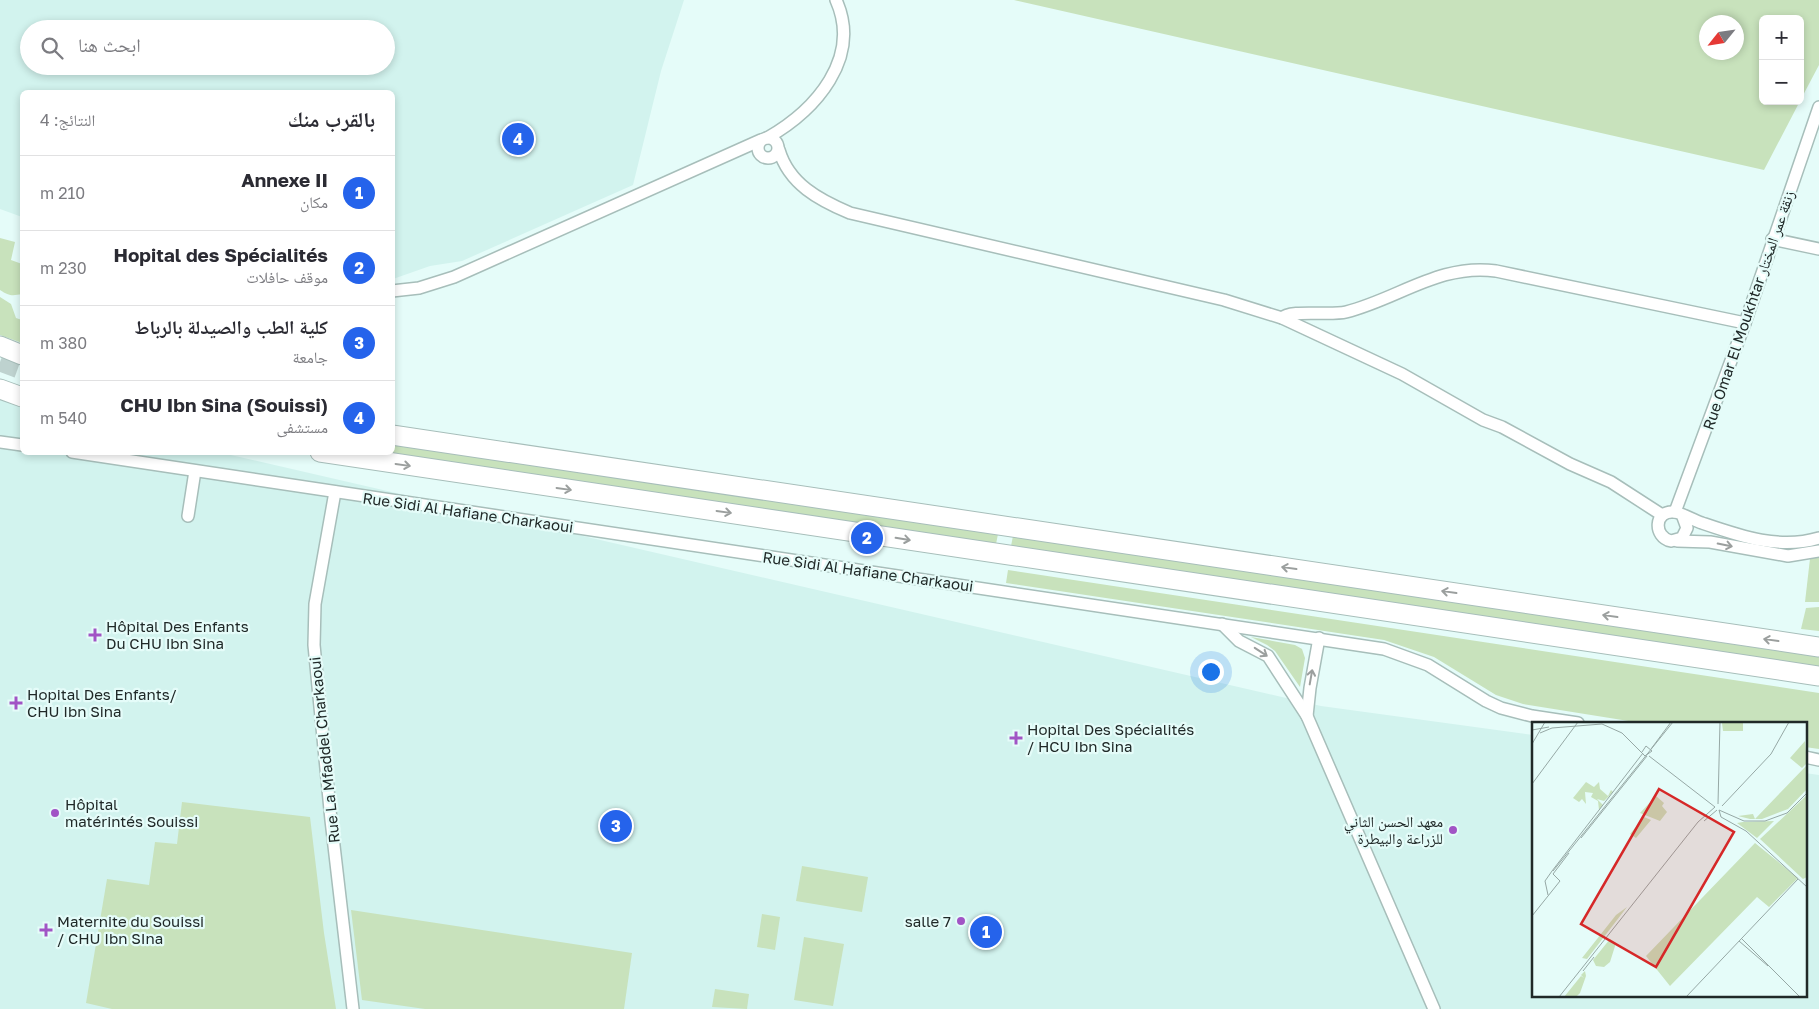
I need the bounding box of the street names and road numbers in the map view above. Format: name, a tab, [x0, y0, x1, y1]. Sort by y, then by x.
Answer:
street label: Rue Omar El Moukhtar زنقة عمر المختار	[1698, 188, 1799, 432]
street label: Rue Sidi Al Hafiane Charkaoui	[362, 488, 574, 536]
street label: Rue Sidi Al Hafiane Charkaoui	[762, 547, 974, 595]
street label: Rue La Mfaddel Charkaoui	[305, 656, 343, 844]

